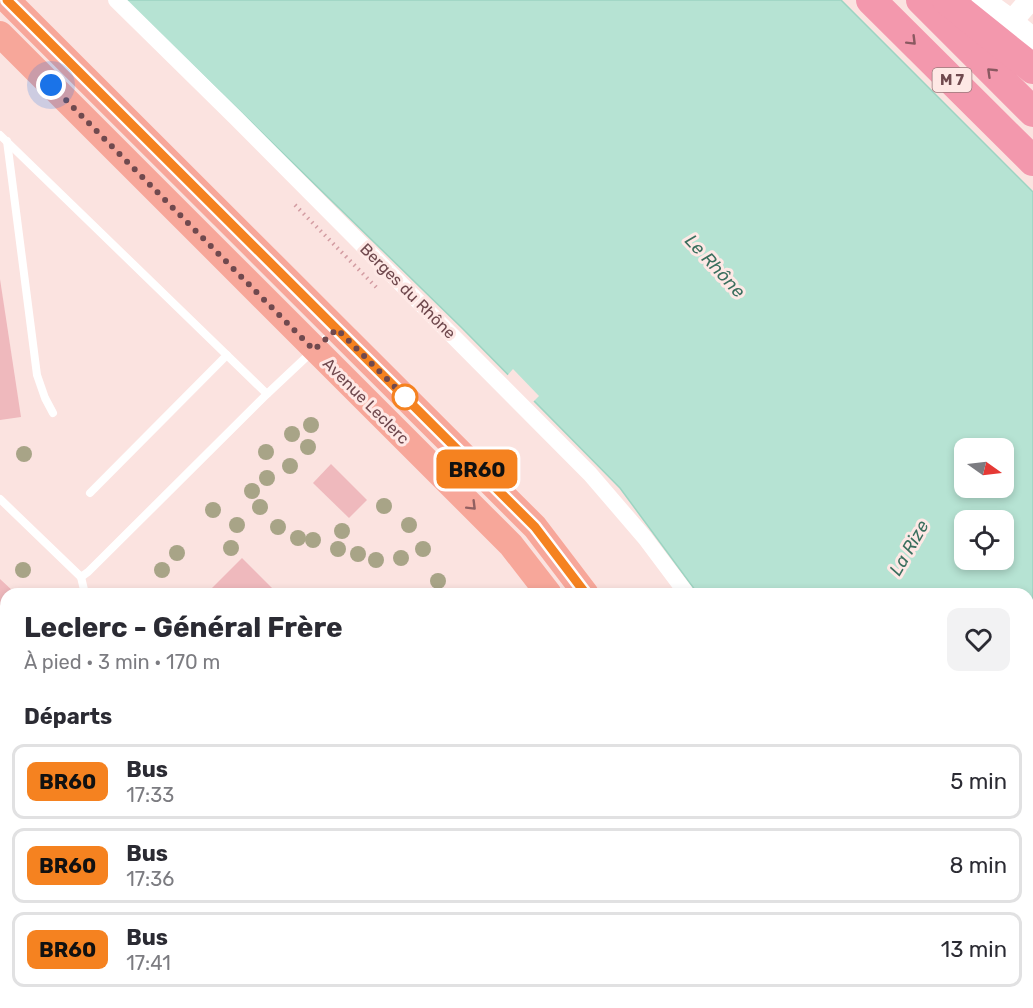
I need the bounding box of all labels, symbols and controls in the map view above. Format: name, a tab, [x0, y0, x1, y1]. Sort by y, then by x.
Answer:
one-way arrow	[905, 34, 916, 45]
road number: M 7	[932, 68, 972, 92]
one-way arrow	[988, 68, 999, 79]
your location	[36, 70, 66, 100]
water label: Le Rhône	[680, 230, 750, 302]
street label: Berges du Rhône	[356, 239, 460, 343]
street label: Avenue Leclerc	[319, 354, 413, 448]
unlabelled marker	[392, 384, 418, 410]
north arrow	[954, 438, 1014, 498]
map controls	[954, 438, 1014, 570]
line badge: BR60	[435, 450, 519, 488]
text: BR60	[448, 457, 506, 482]
one-way arrow	[465, 499, 476, 510]
button: locate	[954, 510, 1014, 570]
water label: La Rize	[884, 516, 934, 580]
button: heart	[947, 608, 1010, 671]
text: Leclerc - Général Frère	[24, 611, 343, 644]
text: À pied · 3 min · 170 m	[24, 650, 220, 674]
text: Départs	[24, 703, 112, 730]
text: Bus	[126, 756, 168, 783]
text: 5 min	[950, 768, 1007, 795]
text: BR60	[39, 769, 96, 794]
text: 17:33	[126, 783, 174, 807]
text: Bus	[126, 840, 168, 867]
text: 8 min	[949, 852, 1007, 879]
text: BR60	[39, 853, 96, 878]
text: 17:36	[126, 867, 174, 891]
text: Bus	[126, 924, 168, 951]
text: 13 min	[941, 936, 1007, 963]
text: BR60	[39, 937, 96, 962]
text: 17:41	[126, 951, 171, 975]

